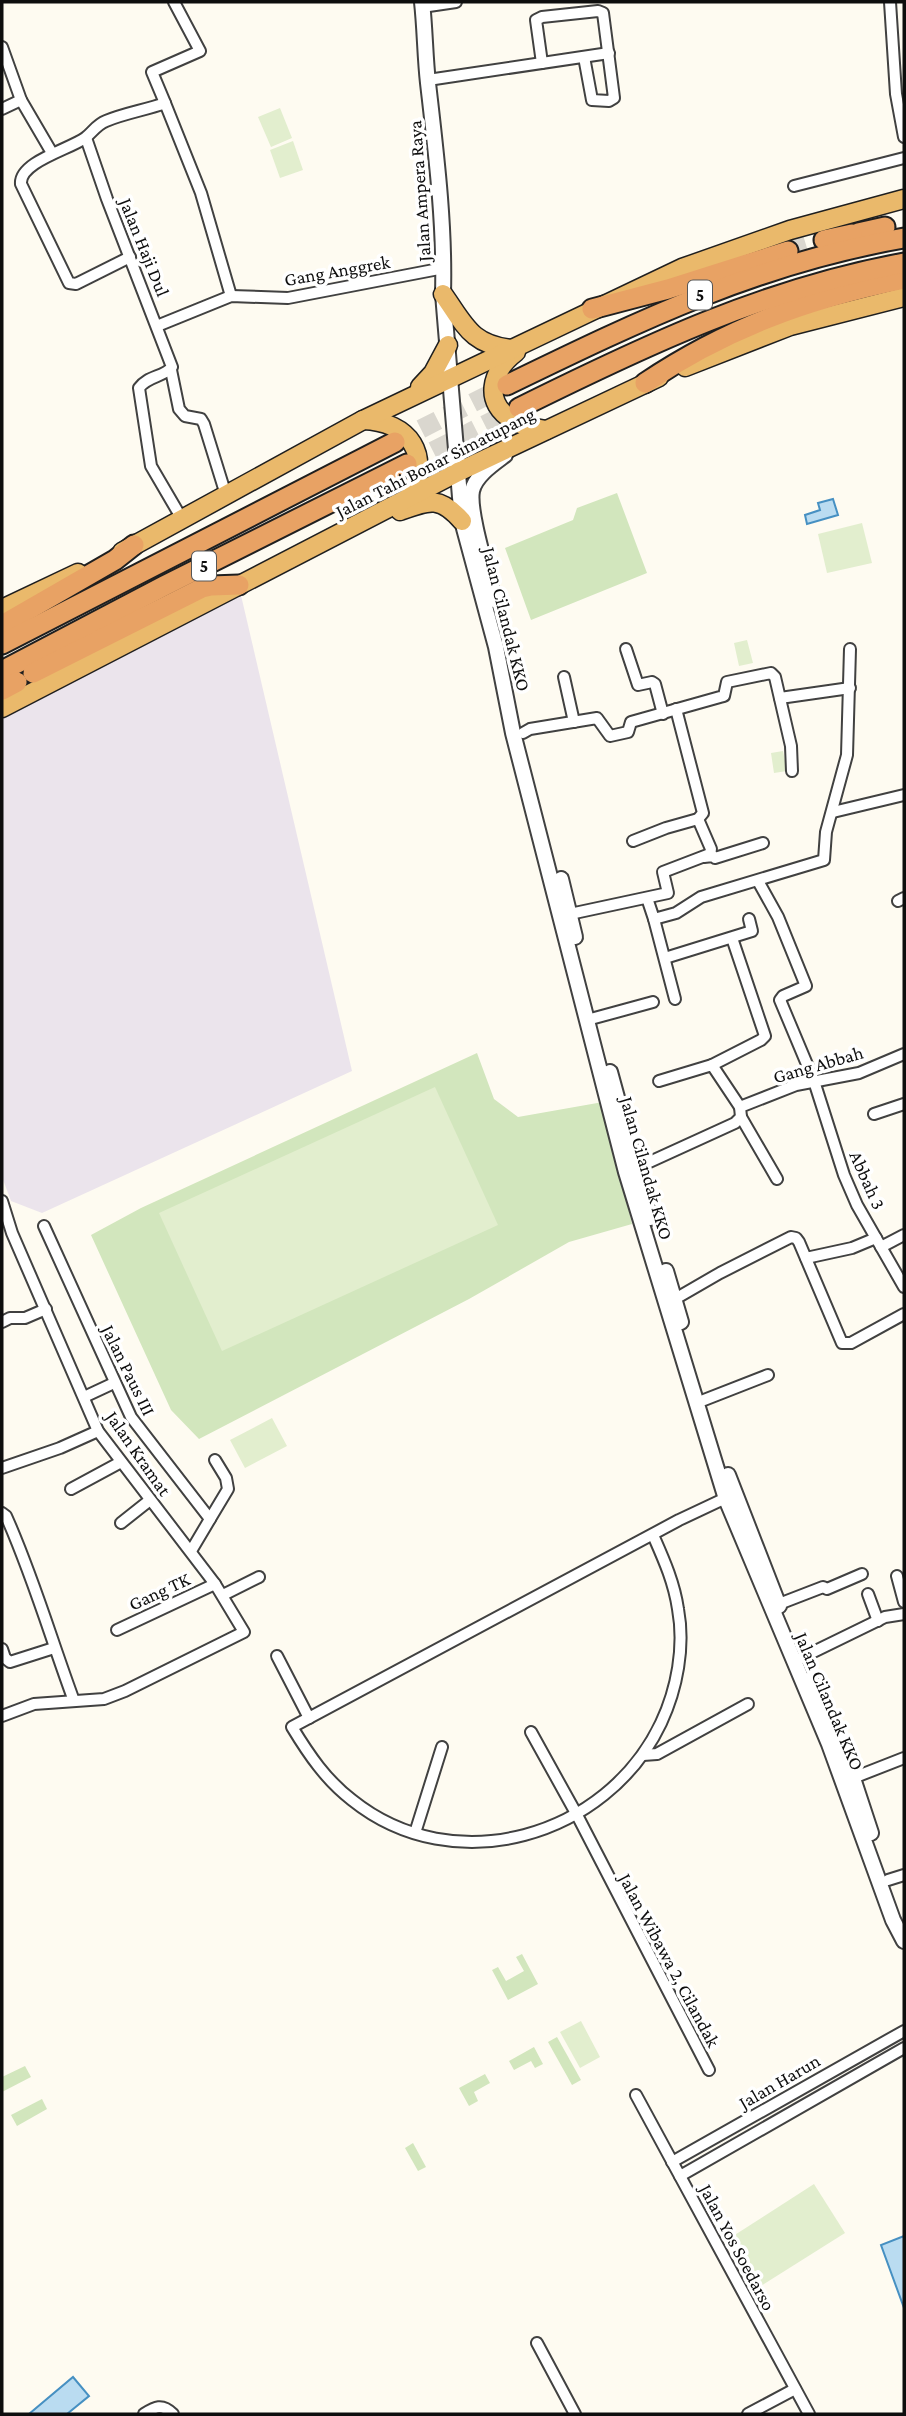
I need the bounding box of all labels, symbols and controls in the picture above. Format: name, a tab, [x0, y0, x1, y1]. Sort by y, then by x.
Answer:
street label: Jalan Ampera Raya	[404, 119, 435, 264]
street label: Jalan Haji Dul	[114, 193, 174, 300]
street label: Gang Anggrek	[283, 251, 392, 290]
road number: 5	[688, 281, 712, 310]
street label: Jalan Tahi Bonar Simatupang	[330, 403, 538, 523]
street label: Jalan Cilandak KKO	[478, 543, 535, 693]
road number: 5	[192, 552, 216, 580]
street label: Gang Abbah	[771, 1042, 866, 1087]
street label: Jalan Cilandak KKO	[615, 1092, 677, 1242]
street label: Abbah 3	[845, 1148, 890, 1213]
street label: Jalan Paus III	[97, 1320, 160, 1419]
street label: Jalan Kramat	[101, 1405, 176, 1500]
street label: Gang TK	[125, 1568, 194, 1615]
street label: Jalan Cilandak KKO	[790, 1627, 868, 1773]
street label: Jalan Wibawa 2, Cilandak	[614, 1868, 725, 2052]
street label: Jalan Harun	[733, 2050, 824, 2114]
street label: Jalan Yos Soedarso	[694, 2179, 780, 2314]

